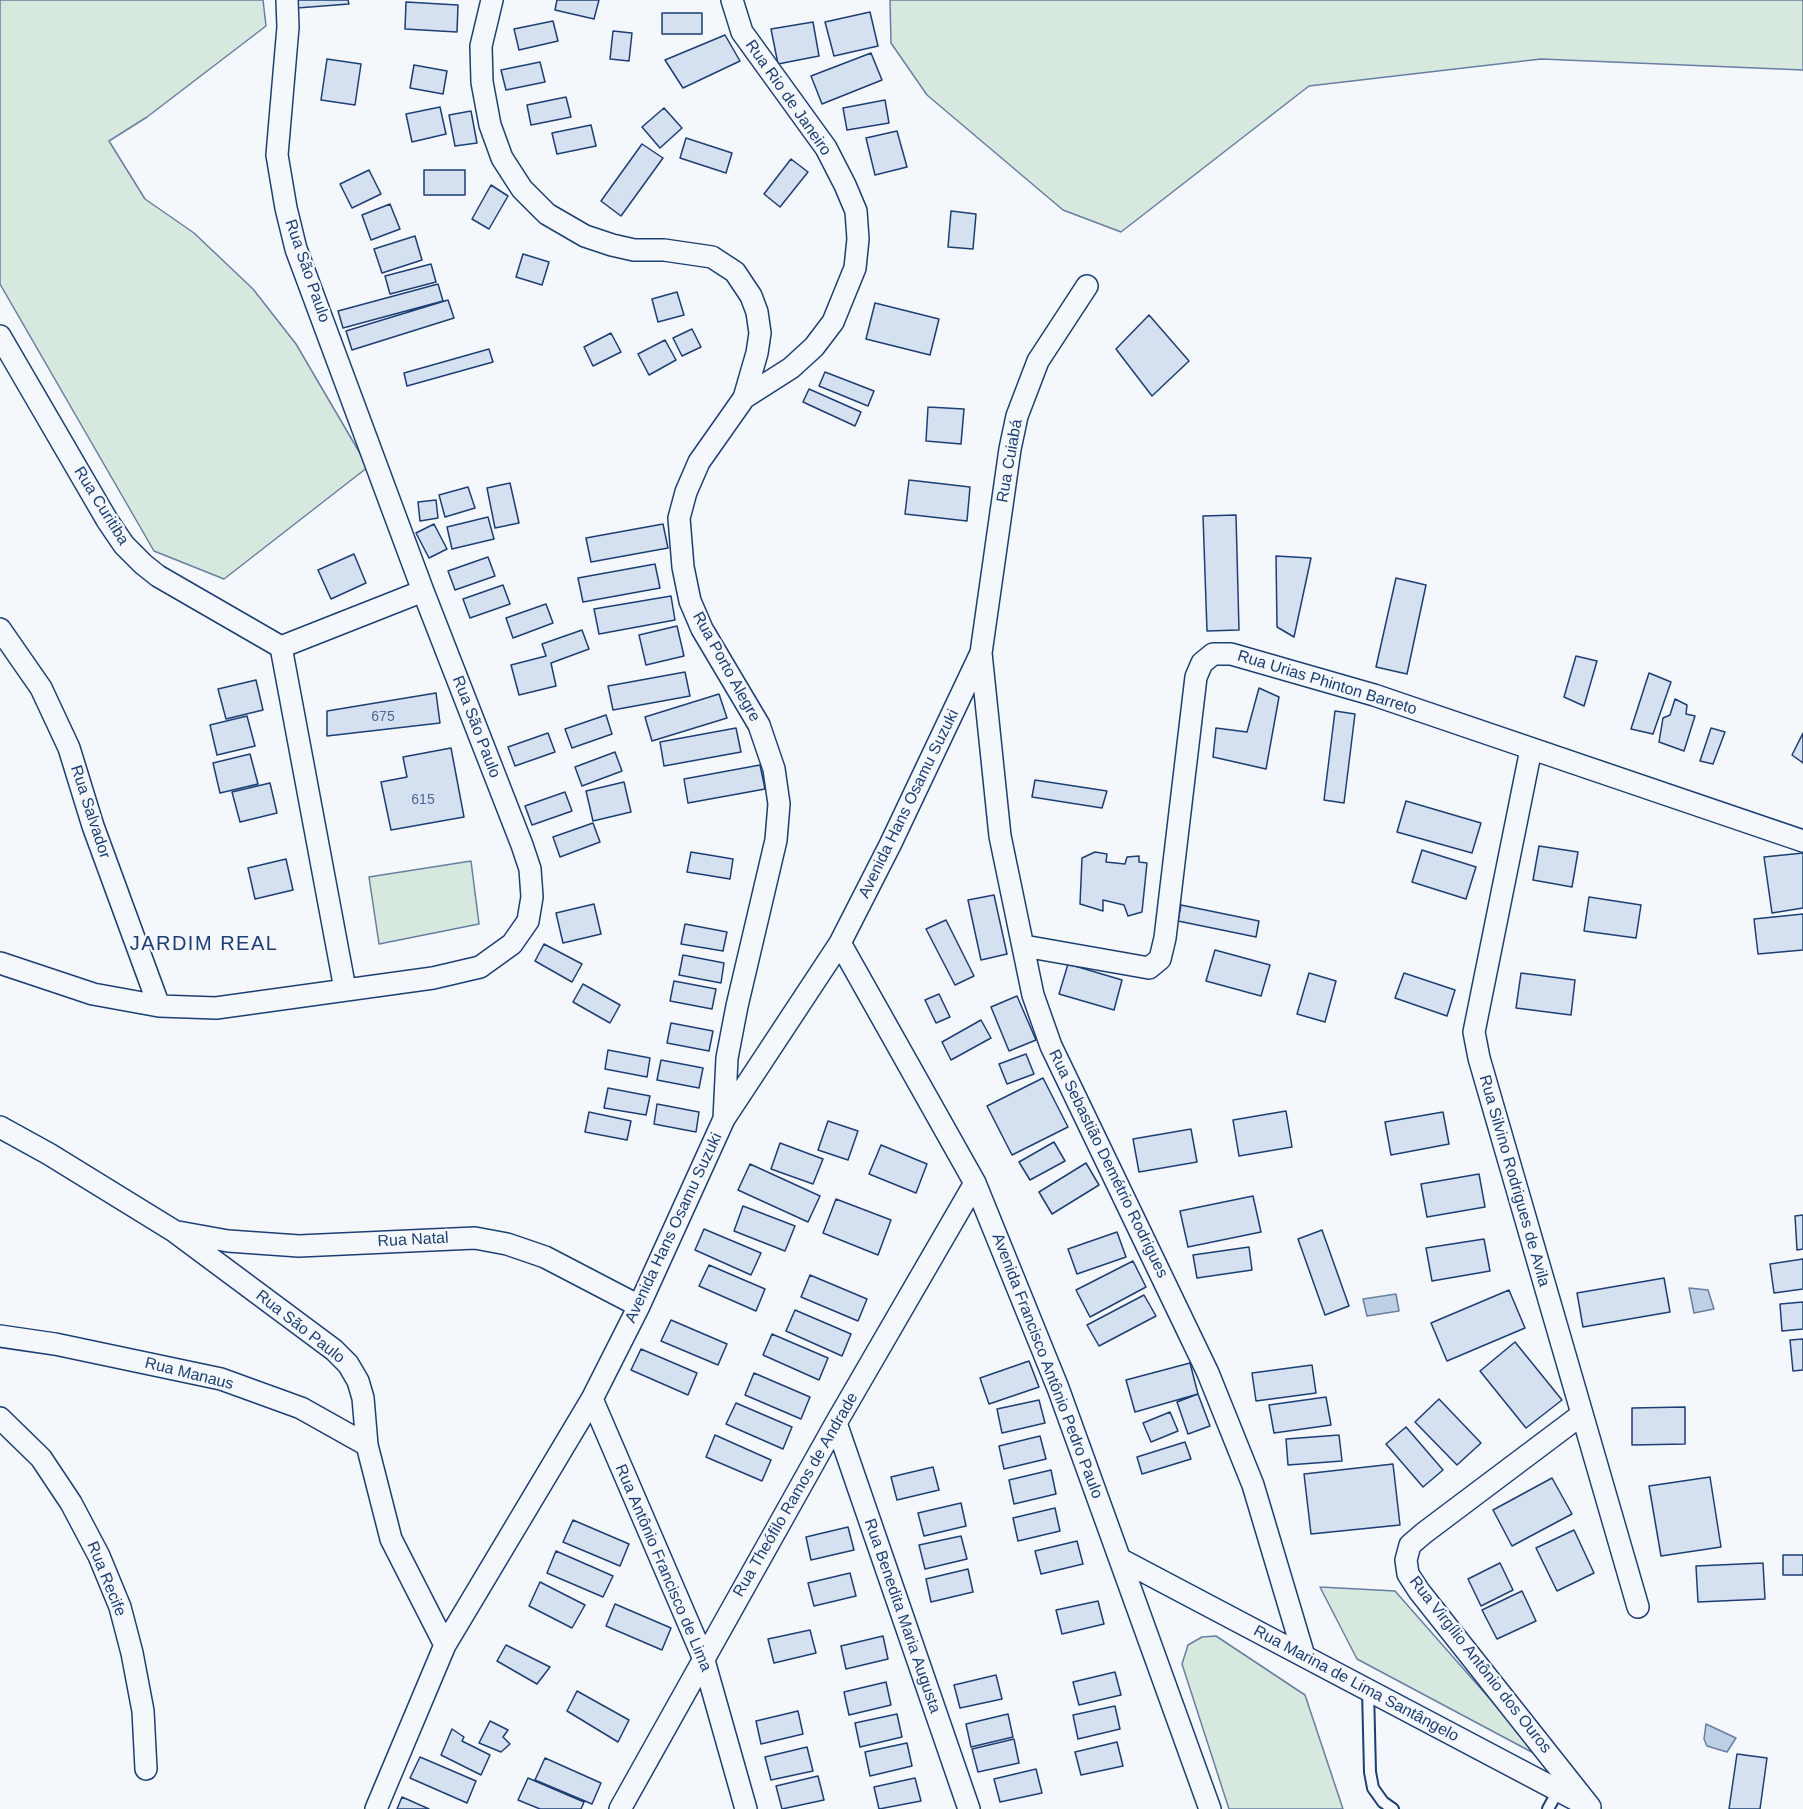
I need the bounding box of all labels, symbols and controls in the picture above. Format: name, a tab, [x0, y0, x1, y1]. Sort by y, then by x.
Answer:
street label: Rua Rio de Janeiro	[741, 36, 835, 160]
street label: Rua São Paulo	[280, 217, 334, 325]
street label: Rua Cuiabá	[993, 418, 1027, 504]
street label: Rua Curitiba	[69, 463, 133, 549]
street label: Rua Porto Alegre	[688, 609, 764, 725]
street label: Rua Urias Phinton Barreto	[1235, 647, 1419, 719]
street label: Rua São Paulo	[448, 673, 504, 781]
street label: Avenida Hans Osamu Suzuki	[855, 706, 963, 902]
house number: 675	[371, 709, 395, 725]
street label: Rua Salvador	[66, 763, 114, 861]
house number: 615	[411, 792, 435, 808]
district label: JARDIM REAL	[130, 932, 278, 956]
street label: Rua Sebastião Demétrio Rodrigues	[1044, 1047, 1172, 1281]
street label: Rua Silvino Rodrigues de Avila	[1475, 1073, 1553, 1289]
street label: Avenida Hans Osamu Suzuki	[621, 1130, 727, 1326]
street label: Rua Natal	[377, 1229, 449, 1251]
street label: Avenida Francisco Antônio Pedro Paulo	[987, 1231, 1107, 1501]
street label: Rua São Paulo	[252, 1286, 348, 1368]
street label: Rua Manaus	[143, 1354, 235, 1394]
street label: Rua Theófilo Ramos de Andrade	[729, 1389, 863, 1601]
street label: Rua Antônio Francisco de Lima	[611, 1462, 715, 1674]
street label: Rua Benedita Maria Augusta	[860, 1516, 944, 1716]
street label: Rua Recife	[82, 1539, 130, 1619]
street label: Rua Virgílio Antônio dos Ouros	[1405, 1573, 1555, 1757]
street label: Rua Marina de Lima Santângelo	[1250, 1622, 1462, 1746]

